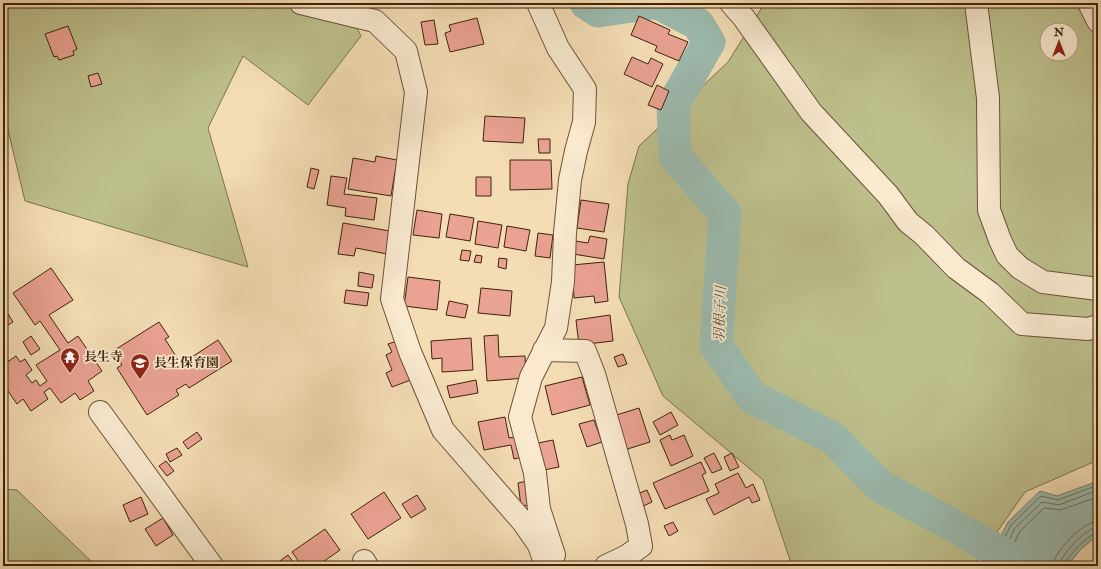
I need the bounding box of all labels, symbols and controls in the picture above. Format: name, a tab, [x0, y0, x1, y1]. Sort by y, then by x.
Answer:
north arrow	[1039, 22, 1079, 62]
text: N	[1053, 26, 1065, 39]
water label: 羽根子川	[711, 284, 730, 342]
temple icon: 長生寺	[59, 346, 81, 374]
place label: 長生寺	[84, 349, 123, 365]
school or university icon: 長生保育園	[129, 352, 151, 380]
place label: 長生保育園	[154, 355, 219, 371]

